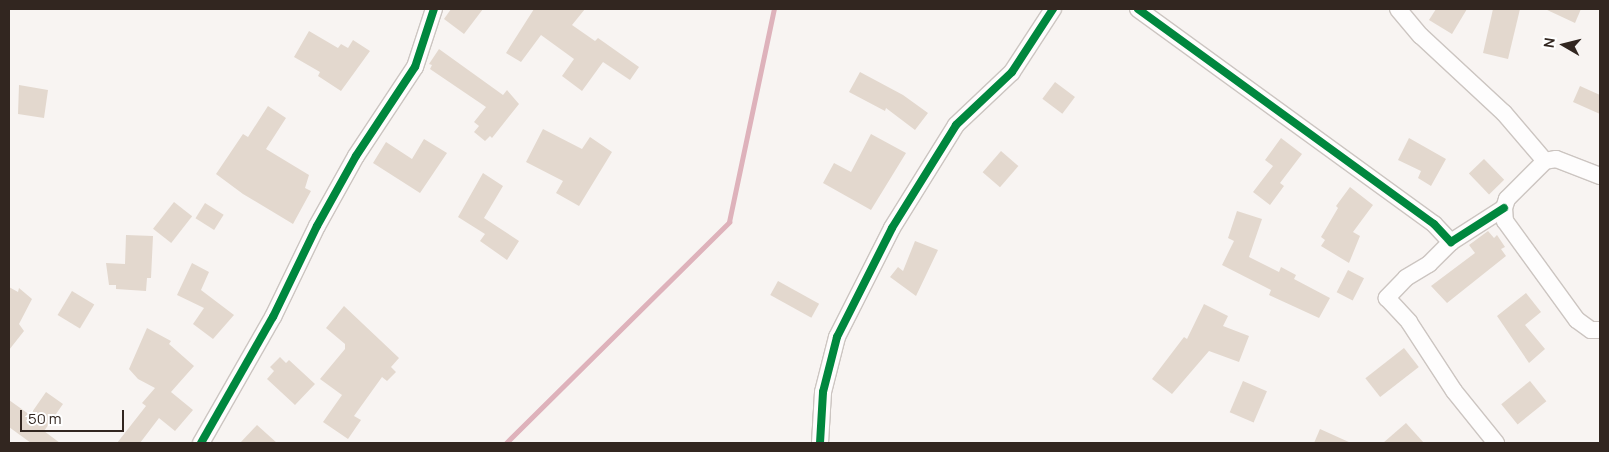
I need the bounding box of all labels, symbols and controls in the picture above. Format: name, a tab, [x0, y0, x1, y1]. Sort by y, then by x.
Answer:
north arrow	[1539, 20, 1589, 70]
text: N	[1539, 37, 1559, 49]
scale bar	[22, 400, 126, 432]
text: 50 m	[28, 408, 62, 429]

